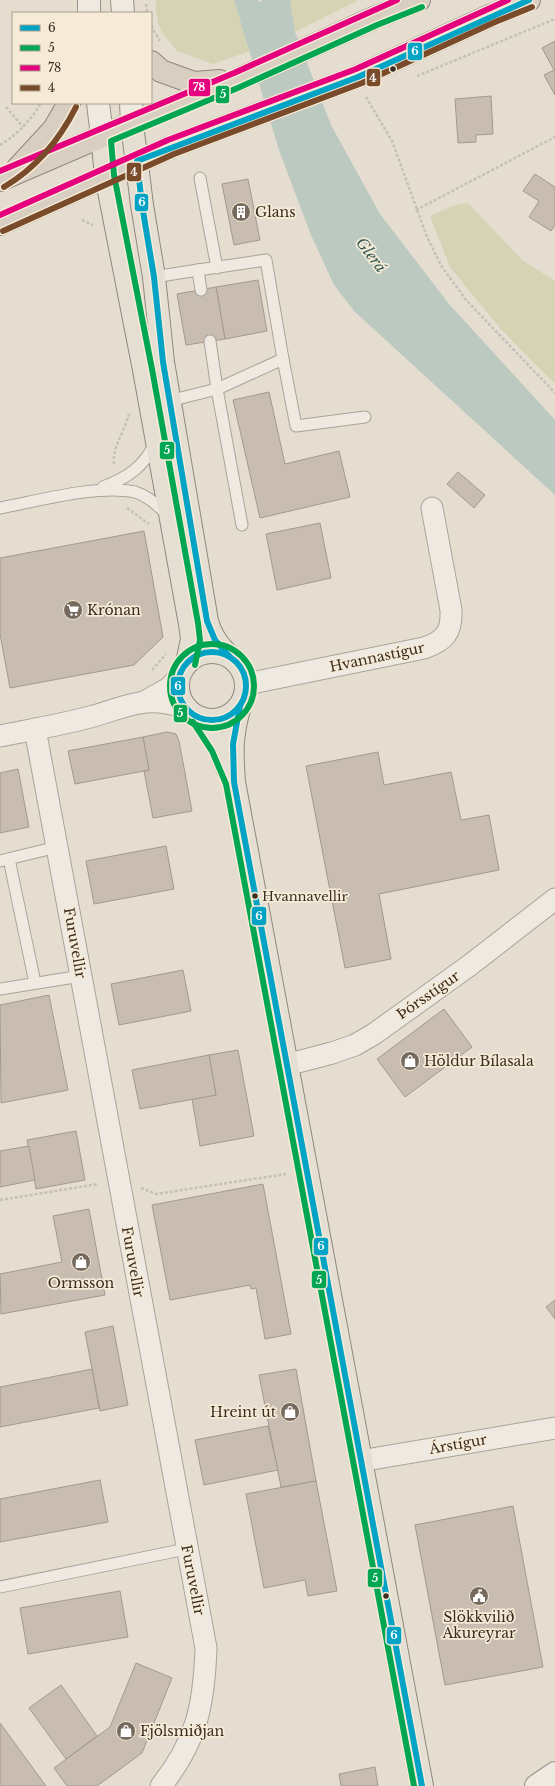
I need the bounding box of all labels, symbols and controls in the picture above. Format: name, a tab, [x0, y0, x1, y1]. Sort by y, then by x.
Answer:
legend	[12, 12, 152, 104]
text: 6	[48, 20, 56, 35]
text: 5	[48, 40, 55, 55]
line badge: 6	[407, 42, 423, 61]
text: 6	[411, 44, 419, 58]
text: 78	[48, 60, 61, 75]
unlabelled marker	[388, 64, 398, 74]
line badge: 4	[366, 68, 381, 87]
text: 4	[369, 71, 377, 85]
line badge: 78	[188, 78, 211, 97]
text: 4	[48, 80, 55, 95]
text: 78	[193, 80, 205, 94]
line badge: 5	[215, 85, 230, 104]
text: 5	[220, 87, 227, 101]
line badge: 4	[126, 162, 142, 182]
text: 4	[130, 165, 138, 179]
line badge: 6	[134, 193, 149, 212]
text: 6	[138, 195, 146, 209]
building icon: Glans	[230, 201, 252, 223]
place label: Glans	[255, 203, 296, 221]
water label: Glerá	[352, 233, 391, 276]
line badge: 5	[159, 441, 175, 460]
text: 5	[164, 443, 171, 457]
supermarket icon: Krónan	[62, 599, 84, 621]
place label: Krónan	[87, 601, 141, 619]
street label: Hvannastígur	[328, 638, 426, 676]
line badge: 6	[170, 676, 186, 696]
text: 6	[174, 679, 182, 693]
line badge: 5	[173, 704, 188, 723]
text: 5	[177, 706, 184, 720]
place label: Hvannavellir	[262, 888, 348, 905]
marker: Hvannavellir	[250, 891, 260, 901]
street label: Furuvellir	[60, 906, 90, 980]
line badge: 6	[251, 906, 267, 926]
text: 6	[255, 909, 263, 923]
street label: Þórsstígur	[393, 967, 463, 1023]
shop icon: Höldur Bílasala	[399, 1050, 421, 1072]
place label: Höldur Bílasala	[424, 1052, 534, 1070]
street label: Furuvellir	[118, 1225, 148, 1299]
line badge: 6	[313, 1237, 329, 1256]
text: 6	[317, 1239, 325, 1253]
shop icon: Ormsson	[70, 1251, 92, 1273]
line badge: 5	[311, 1270, 327, 1289]
text: 5	[316, 1273, 323, 1287]
place label: Ormsson	[48, 1274, 115, 1292]
shop icon: Hreint út	[279, 1401, 301, 1423]
place label: Hreint út	[210, 1403, 277, 1421]
street label: Árstígur	[427, 1430, 489, 1458]
street label: Furuvellir	[177, 1543, 209, 1617]
line badge: 5	[367, 1568, 383, 1588]
text: 5	[372, 1571, 379, 1585]
public building icon: Slökkvilið Akureyrar	[468, 1585, 490, 1607]
unlabelled marker	[381, 1591, 391, 1601]
place label: Slökkvilið Akureyrar	[441, 1608, 516, 1642]
line badge: 6	[386, 1626, 402, 1645]
text: 6	[390, 1628, 398, 1642]
shop icon: Fjölsmiðjan	[115, 1720, 137, 1742]
place label: Fjölsmiðjan	[140, 1722, 224, 1740]

